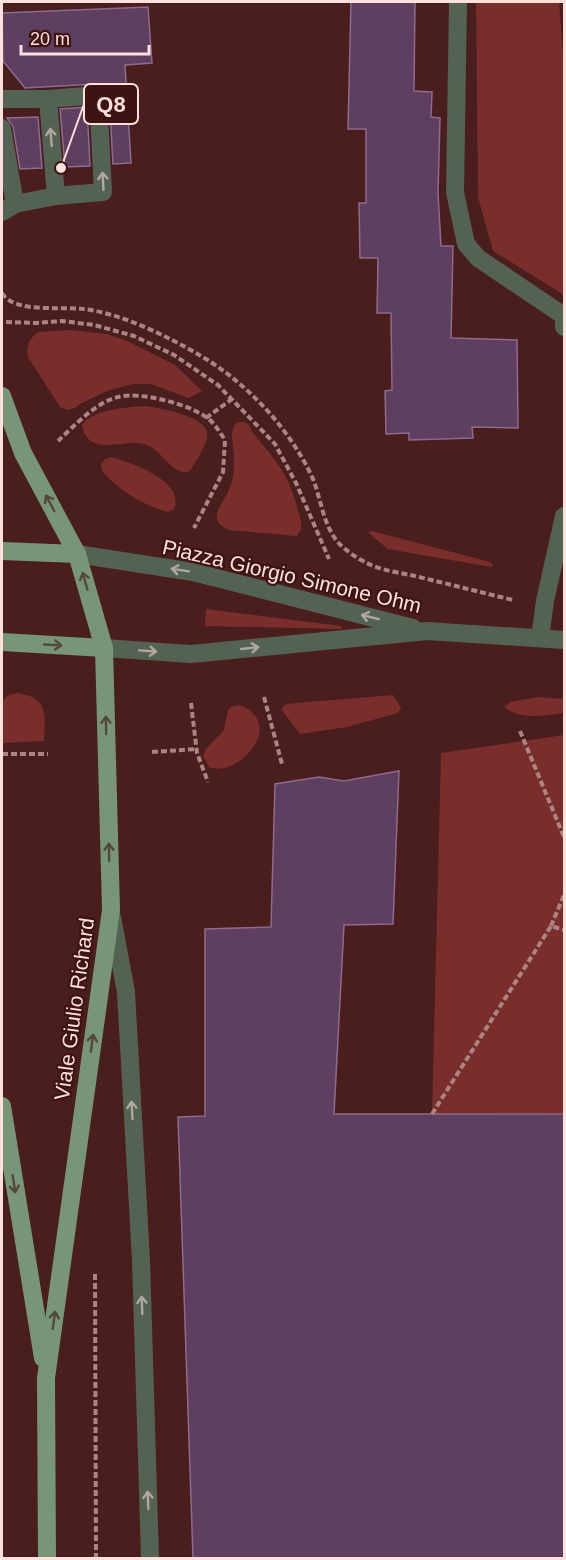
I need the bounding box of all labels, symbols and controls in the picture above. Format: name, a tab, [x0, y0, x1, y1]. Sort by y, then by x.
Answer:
scale bar	[21, 18, 148, 56]
text: 20 m	[30, 29, 70, 49]
callout: Q8	[84, 84, 138, 124]
text: Q8	[96, 92, 126, 117]
one-way arrow	[45, 128, 56, 148]
one-way arrow	[97, 171, 108, 191]
one-way arrow	[44, 495, 56, 512]
street label: Piazza Giorgio Simone Ohm	[160, 535, 424, 617]
one-way arrow	[171, 565, 191, 576]
one-way arrow	[79, 572, 90, 591]
one-way arrow	[361, 611, 380, 622]
one-way arrow	[42, 640, 62, 651]
one-way arrow	[239, 642, 259, 653]
one-way arrow	[137, 646, 157, 657]
one-way arrow	[100, 715, 112, 735]
one-way arrow	[103, 842, 115, 862]
street label: Viale Giulio Richard	[50, 916, 98, 1102]
one-way arrow	[87, 1034, 98, 1054]
one-way arrow	[127, 1101, 138, 1121]
one-way arrow	[9, 1174, 20, 1193]
one-way arrow	[136, 1296, 148, 1316]
one-way arrow	[49, 1310, 60, 1330]
one-way arrow	[142, 1491, 154, 1511]

